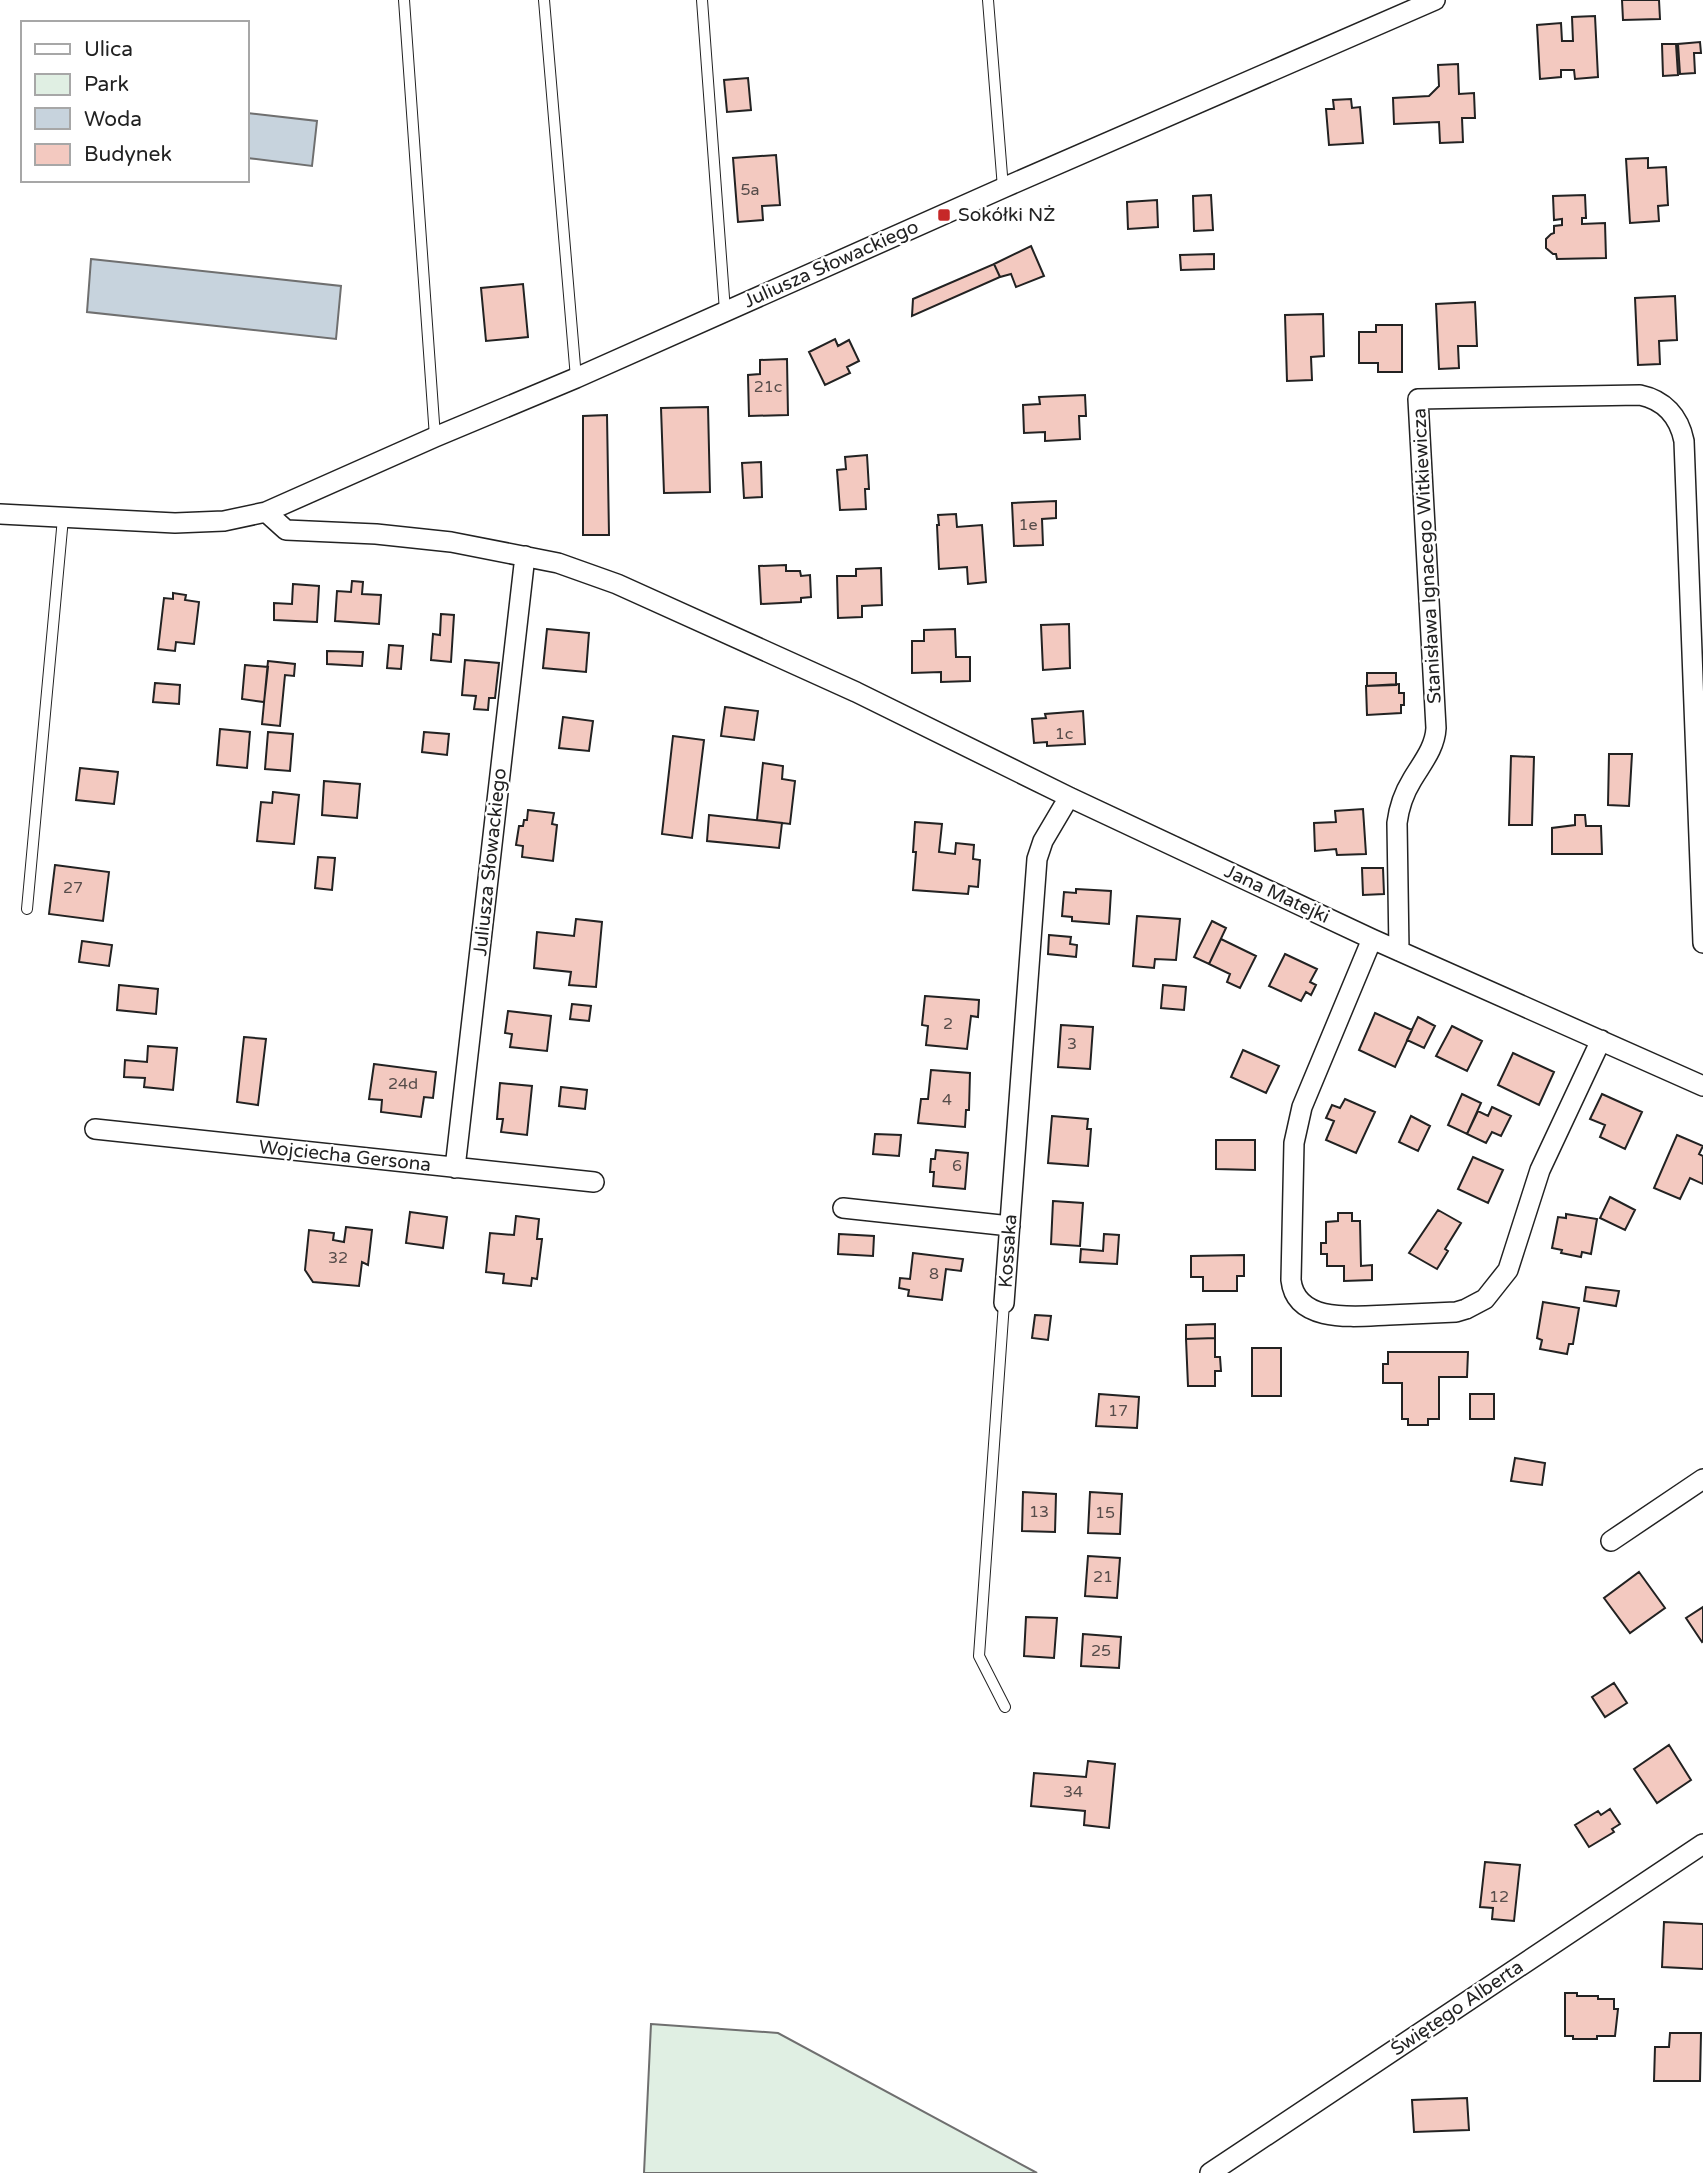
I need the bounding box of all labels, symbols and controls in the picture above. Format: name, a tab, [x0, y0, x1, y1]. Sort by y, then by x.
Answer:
legend	[21, 21, 248, 182]
text: Ulica	[84, 37, 133, 62]
text: Park	[84, 72, 129, 97]
text: Woda	[84, 107, 142, 132]
text: Budynek	[84, 142, 172, 167]
house number: 5a	[740, 180, 760, 200]
place label: Sokółki NŻ	[958, 204, 1055, 226]
marker: Sokółki NŻ	[936, 207, 952, 223]
street label: Juliusza Słowackiego	[740, 216, 922, 312]
house number: 21c	[754, 377, 782, 397]
street label: Stanisława Ignacego Witkiewicza	[1408, 408, 1446, 704]
house number: 1e	[1018, 515, 1038, 535]
house number: 1c	[1055, 724, 1073, 744]
street label: Juliusza Słowackiego	[469, 767, 511, 957]
street label: Jana Matejki	[1221, 860, 1333, 928]
house number: 27	[63, 878, 83, 898]
house number: 2	[943, 1014, 953, 1034]
house number: 3	[1067, 1034, 1077, 1054]
house number: 24d	[388, 1074, 418, 1094]
house number: 4	[942, 1090, 952, 1110]
street label: Wojciecha Gersona	[258, 1136, 432, 1176]
house number: 6	[952, 1156, 962, 1176]
street label: Kossaka	[994, 1213, 1022, 1289]
house number: 32	[328, 1248, 348, 1268]
house number: 8	[929, 1264, 939, 1284]
house number: 17	[1108, 1401, 1128, 1421]
house number: 13	[1029, 1502, 1049, 1522]
house number: 15	[1095, 1503, 1115, 1523]
house number: 21	[1093, 1567, 1113, 1587]
house number: 25	[1091, 1641, 1111, 1661]
house number: 34	[1063, 1782, 1083, 1802]
house number: 12	[1489, 1887, 1509, 1907]
street label: Świętego Alberta	[1386, 1955, 1527, 2060]

